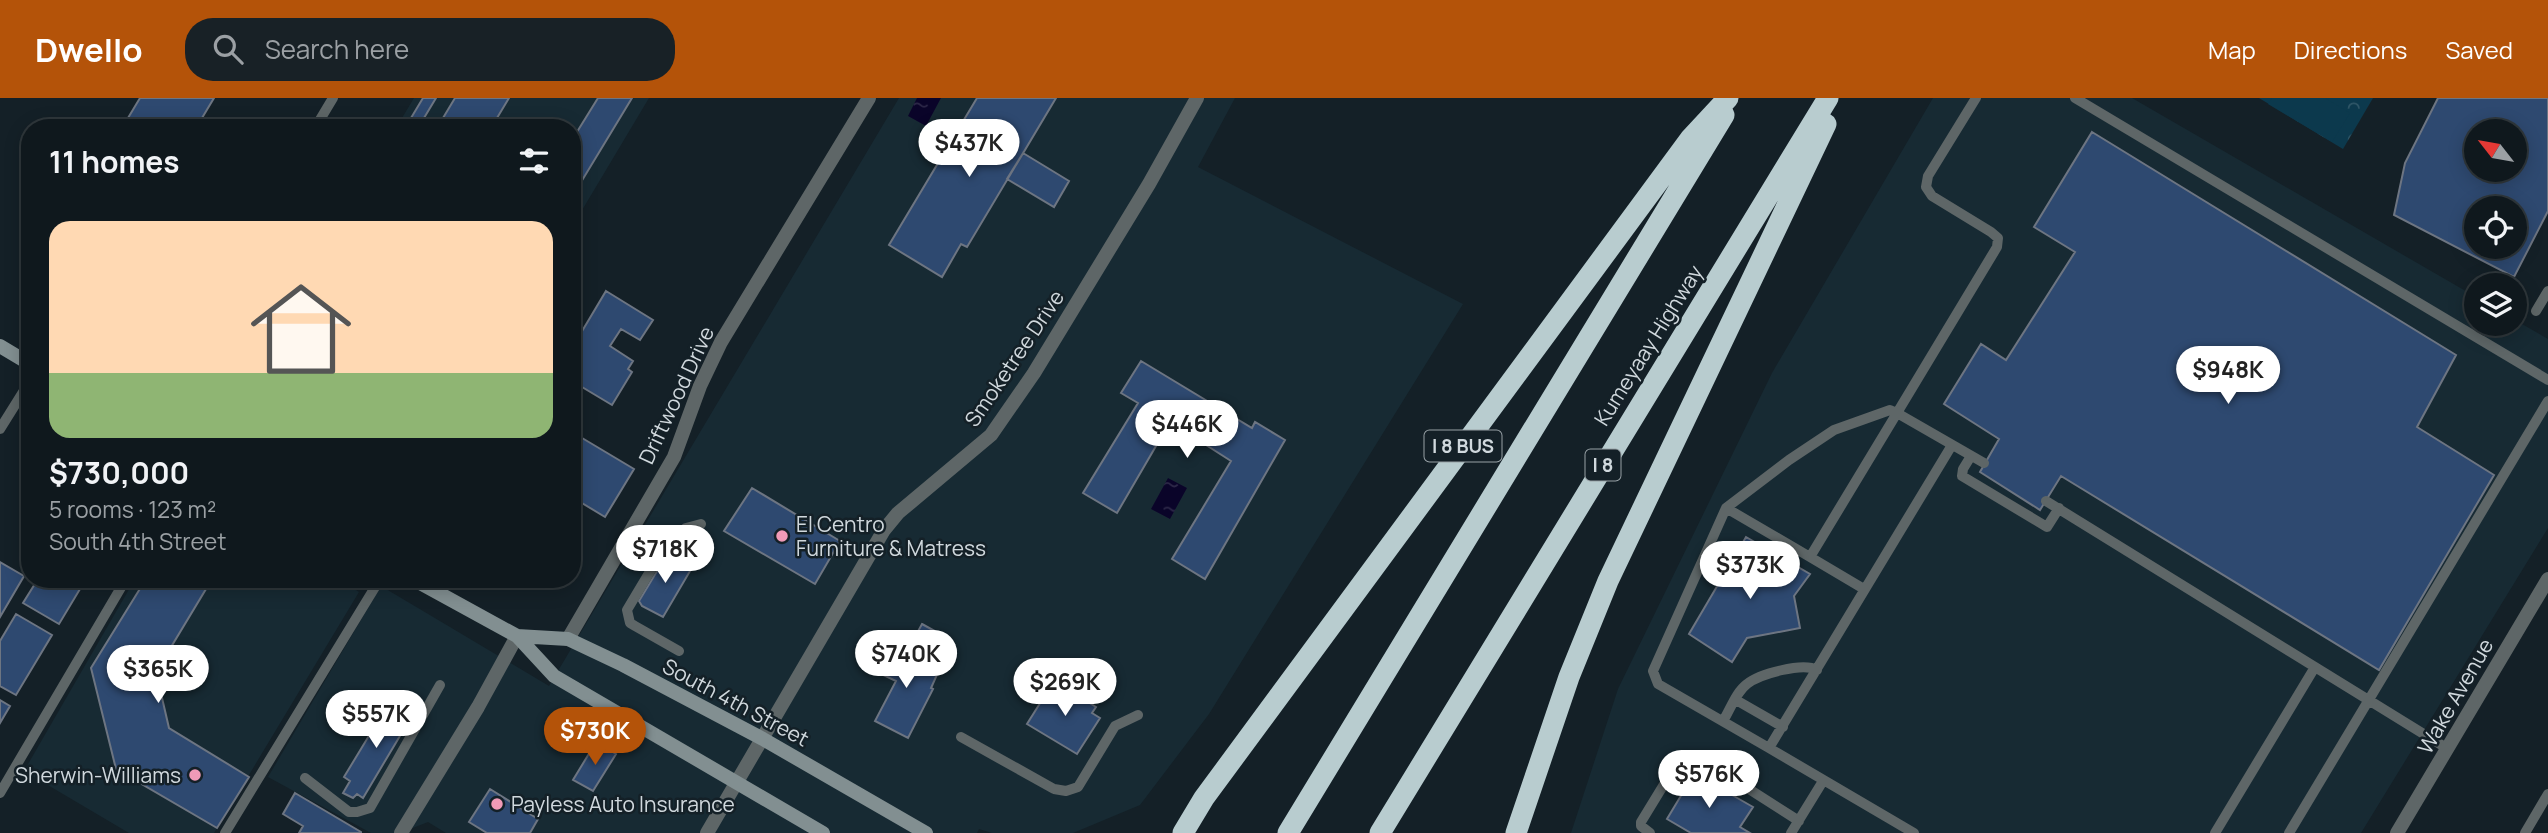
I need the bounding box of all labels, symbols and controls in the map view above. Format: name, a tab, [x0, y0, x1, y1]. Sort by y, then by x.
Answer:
search box	[185, 18, 675, 81]
text: Dwello	[35, 27, 143, 72]
icon: search	[209, 30, 247, 68]
text: Search here	[265, 31, 409, 67]
text: Map	[2208, 33, 2256, 66]
text: Directions	[2294, 33, 2407, 66]
text: Saved	[2445, 33, 2513, 66]
north arrow	[2464, 119, 2527, 182]
map controls	[2464, 119, 2527, 336]
pin: $437K	[920, 120, 1018, 179]
text: $437K	[935, 126, 1003, 158]
text: 11 homes	[49, 141, 180, 182]
icon: filters	[515, 142, 553, 180]
button: locate	[2464, 196, 2527, 259]
street label: Kumeyaay Highway	[1587, 259, 1709, 431]
icon: home	[238, 266, 364, 392]
button: layers	[2464, 273, 2527, 336]
street label: Smoketree Drive	[958, 284, 1070, 432]
street label: Driftwood Drive	[632, 322, 720, 468]
pin: $948K	[2179, 346, 2277, 406]
text: $948K	[2192, 353, 2264, 385]
pin: $446K	[1138, 400, 1236, 460]
text: $446K	[1151, 407, 1223, 439]
road number: I 8 BUS	[1424, 430, 1502, 462]
road number: I 8	[1586, 450, 1620, 480]
text: $730,000	[49, 452, 189, 493]
text: 5 rooms · 123 m²	[49, 493, 216, 525]
place label: El Centro Furniture & Matress	[796, 510, 986, 562]
text: South 4th Street	[49, 525, 227, 557]
pin: $718K	[616, 526, 714, 585]
marker: El Centro Furniture & Matress	[774, 528, 790, 544]
text: $718K	[632, 532, 698, 564]
pin: $373K	[1701, 542, 1799, 601]
text: $373K	[1716, 548, 1784, 580]
pin: $740K	[857, 630, 955, 690]
street label: Wake Avenue	[2411, 633, 2499, 759]
text: $740K	[871, 637, 941, 669]
pin: $365K	[109, 646, 207, 705]
text: $365K	[123, 652, 193, 684]
street label: South 4th Street	[658, 652, 814, 752]
pin: $269K	[1016, 658, 1114, 718]
text: $269K	[1029, 665, 1101, 697]
pin: $557K	[327, 690, 425, 750]
text: $557K	[342, 697, 410, 729]
pin: $730K	[546, 708, 644, 767]
text: $730K	[560, 714, 630, 746]
pin: $576K	[1660, 750, 1758, 810]
text: $576K	[1674, 757, 1744, 789]
place label: Sherwin-Williams	[15, 761, 181, 789]
marker: Sherwin-Williams	[187, 767, 203, 783]
place label: Payless Auto Insurance	[511, 790, 735, 818]
marker: Payless Auto Insurance	[489, 796, 505, 812]

